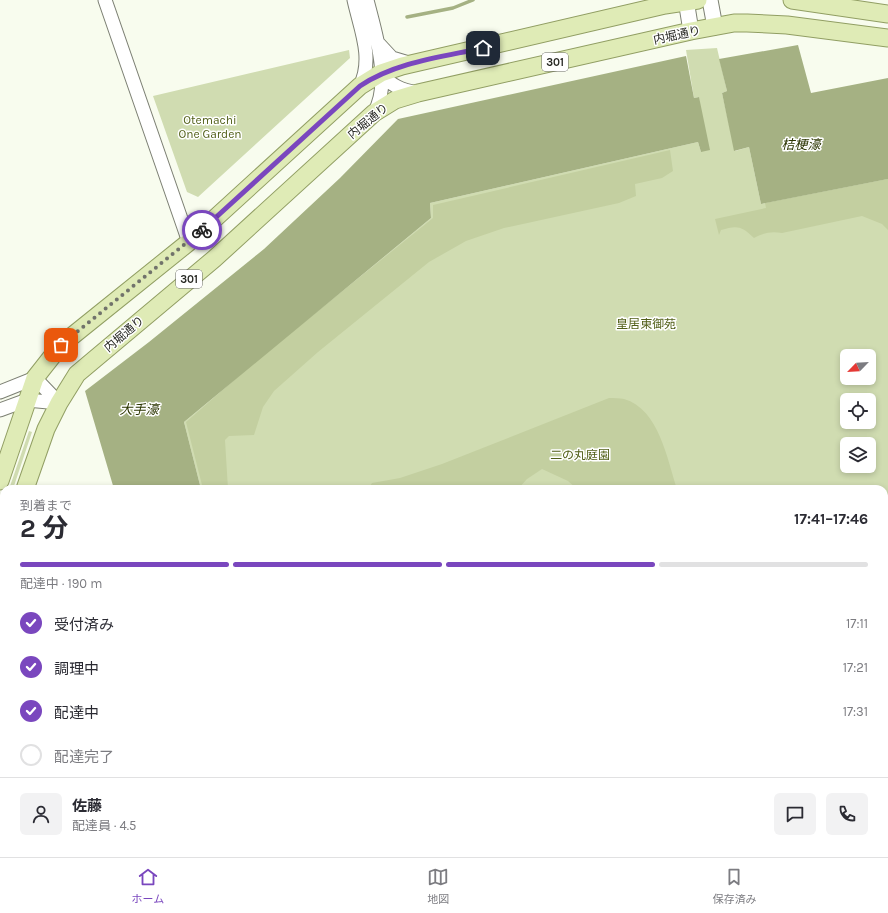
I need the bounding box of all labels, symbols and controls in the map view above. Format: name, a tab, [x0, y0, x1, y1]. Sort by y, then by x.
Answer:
street label: 内堀通り	[652, 23, 702, 47]
pin	[466, 31, 500, 65]
icon: home	[472, 37, 494, 59]
road number: 301	[542, 53, 568, 71]
street label: 内堀通り	[345, 100, 391, 142]
park label: Otemachi One Garden	[178, 113, 242, 141]
water label: 桔梗濠	[781, 137, 822, 152]
courier	[182, 210, 222, 250]
icon: bike	[191, 219, 213, 241]
road number: 301	[176, 270, 202, 288]
street label: 内堀通り	[101, 313, 147, 355]
park label: 皇居東御苑	[616, 317, 676, 331]
pin	[44, 328, 78, 362]
icon: bag	[50, 334, 72, 356]
north arrow	[840, 349, 876, 385]
map controls	[840, 349, 876, 473]
button: locate	[840, 393, 876, 429]
water label: 大手濠	[119, 402, 160, 417]
button: layers	[840, 437, 876, 473]
park label: 二の丸庭園	[550, 448, 610, 462]
text: 到着まで	[20, 498, 72, 513]
text: 17:41–17:46	[794, 510, 868, 528]
text: 2 分	[20, 513, 68, 544]
text: 配達中 · 190 m	[20, 576, 102, 591]
icon: check	[20, 612, 42, 634]
text: 受付済み	[54, 616, 114, 634]
text: 17:11	[846, 616, 868, 631]
icon: check	[20, 656, 42, 678]
text: 調理中	[54, 660, 99, 678]
text: 17:21	[843, 660, 868, 675]
icon: check	[20, 700, 42, 722]
text: 配達中	[54, 704, 99, 722]
text: 17:31	[843, 704, 868, 719]
text: 配達完了	[54, 748, 114, 766]
button: person	[20, 793, 62, 835]
button: chat	[774, 793, 816, 835]
button: phone	[826, 793, 868, 835]
text: 佐藤	[72, 797, 102, 815]
text: 配達員 · 4.5	[72, 818, 136, 833]
tab: ホーム	[132, 866, 164, 906]
tab: 地図	[427, 866, 449, 906]
tab: 保存済み	[712, 866, 756, 906]

